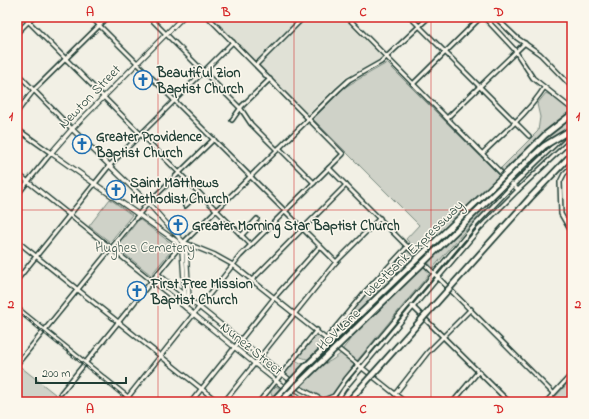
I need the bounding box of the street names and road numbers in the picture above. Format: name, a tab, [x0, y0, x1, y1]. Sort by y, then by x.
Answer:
street label: Newton Street	[54, 60, 127, 134]
street label: Westbank Expressway	[359, 195, 470, 303]
street label: HOV Lane	[313, 303, 366, 356]
street label: Nunez Street	[215, 317, 287, 381]

